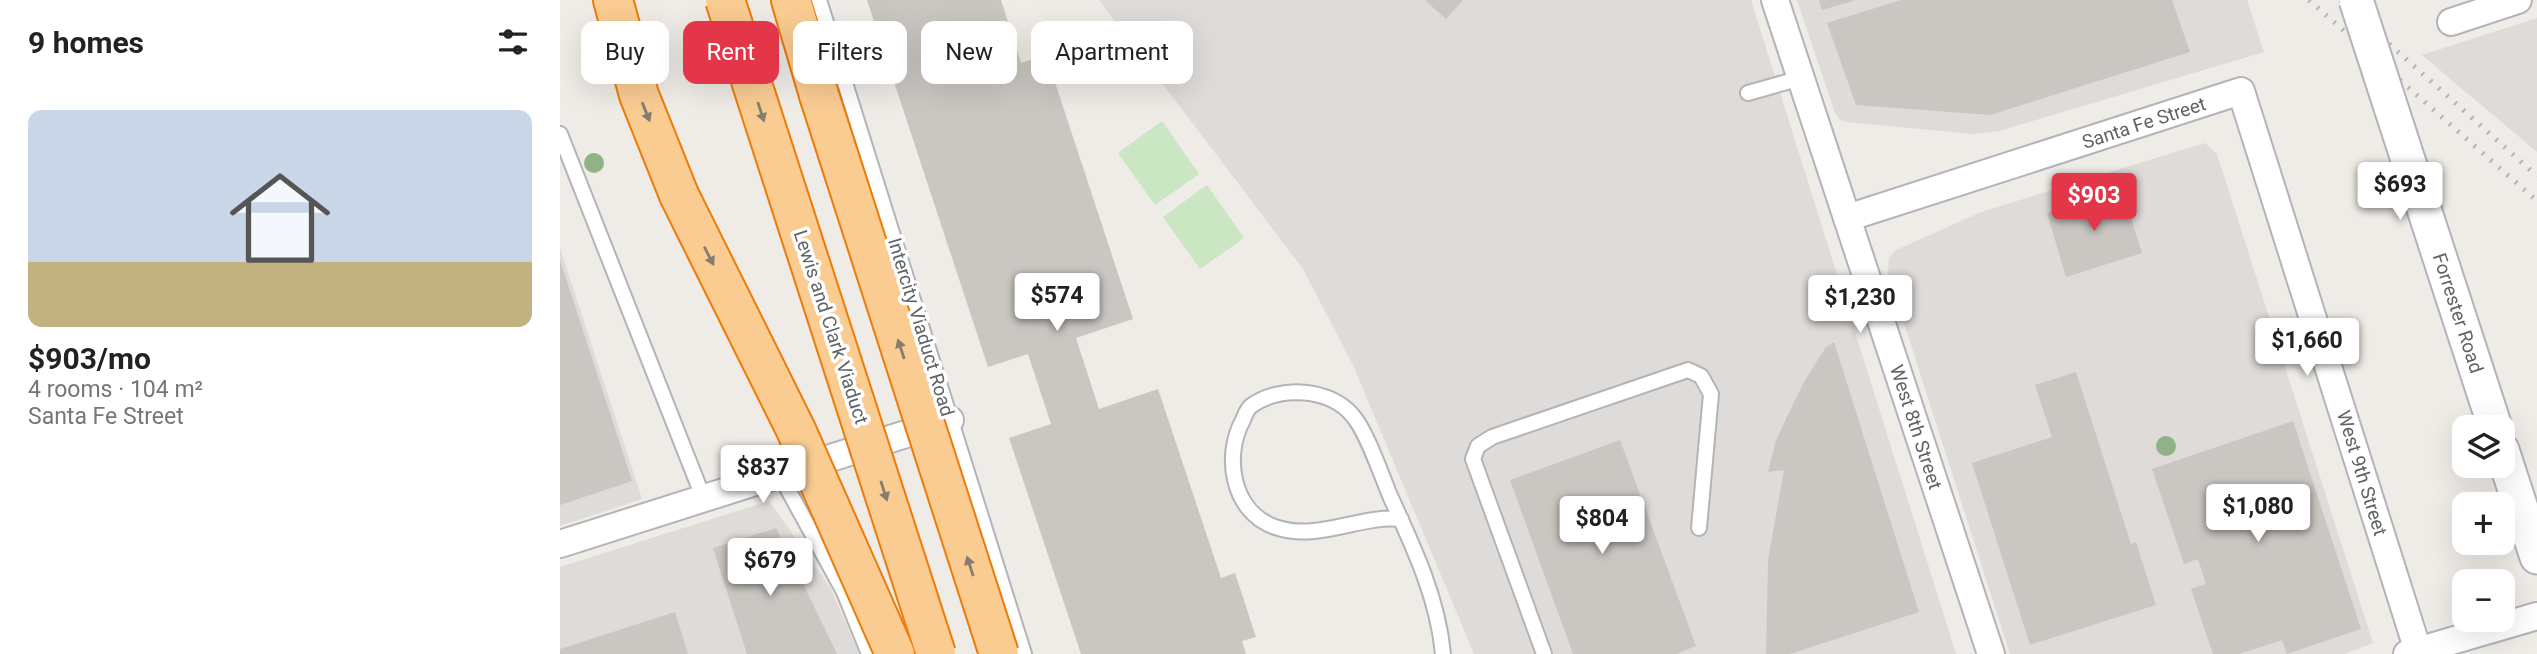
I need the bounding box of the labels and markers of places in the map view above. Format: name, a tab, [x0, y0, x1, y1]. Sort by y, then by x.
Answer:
pin: $693	[2359, 162, 2441, 222]
pin: $903	[2053, 174, 2135, 233]
pin: $574	[1016, 274, 1098, 333]
pin: $1,230	[1803, 276, 1917, 335]
pin: $1,660	[2250, 318, 2364, 378]
pin: $837	[722, 446, 804, 505]
pin: $1,080	[2201, 484, 2315, 544]
pin: $804	[1561, 496, 1643, 556]
pin: $679	[729, 538, 811, 598]

